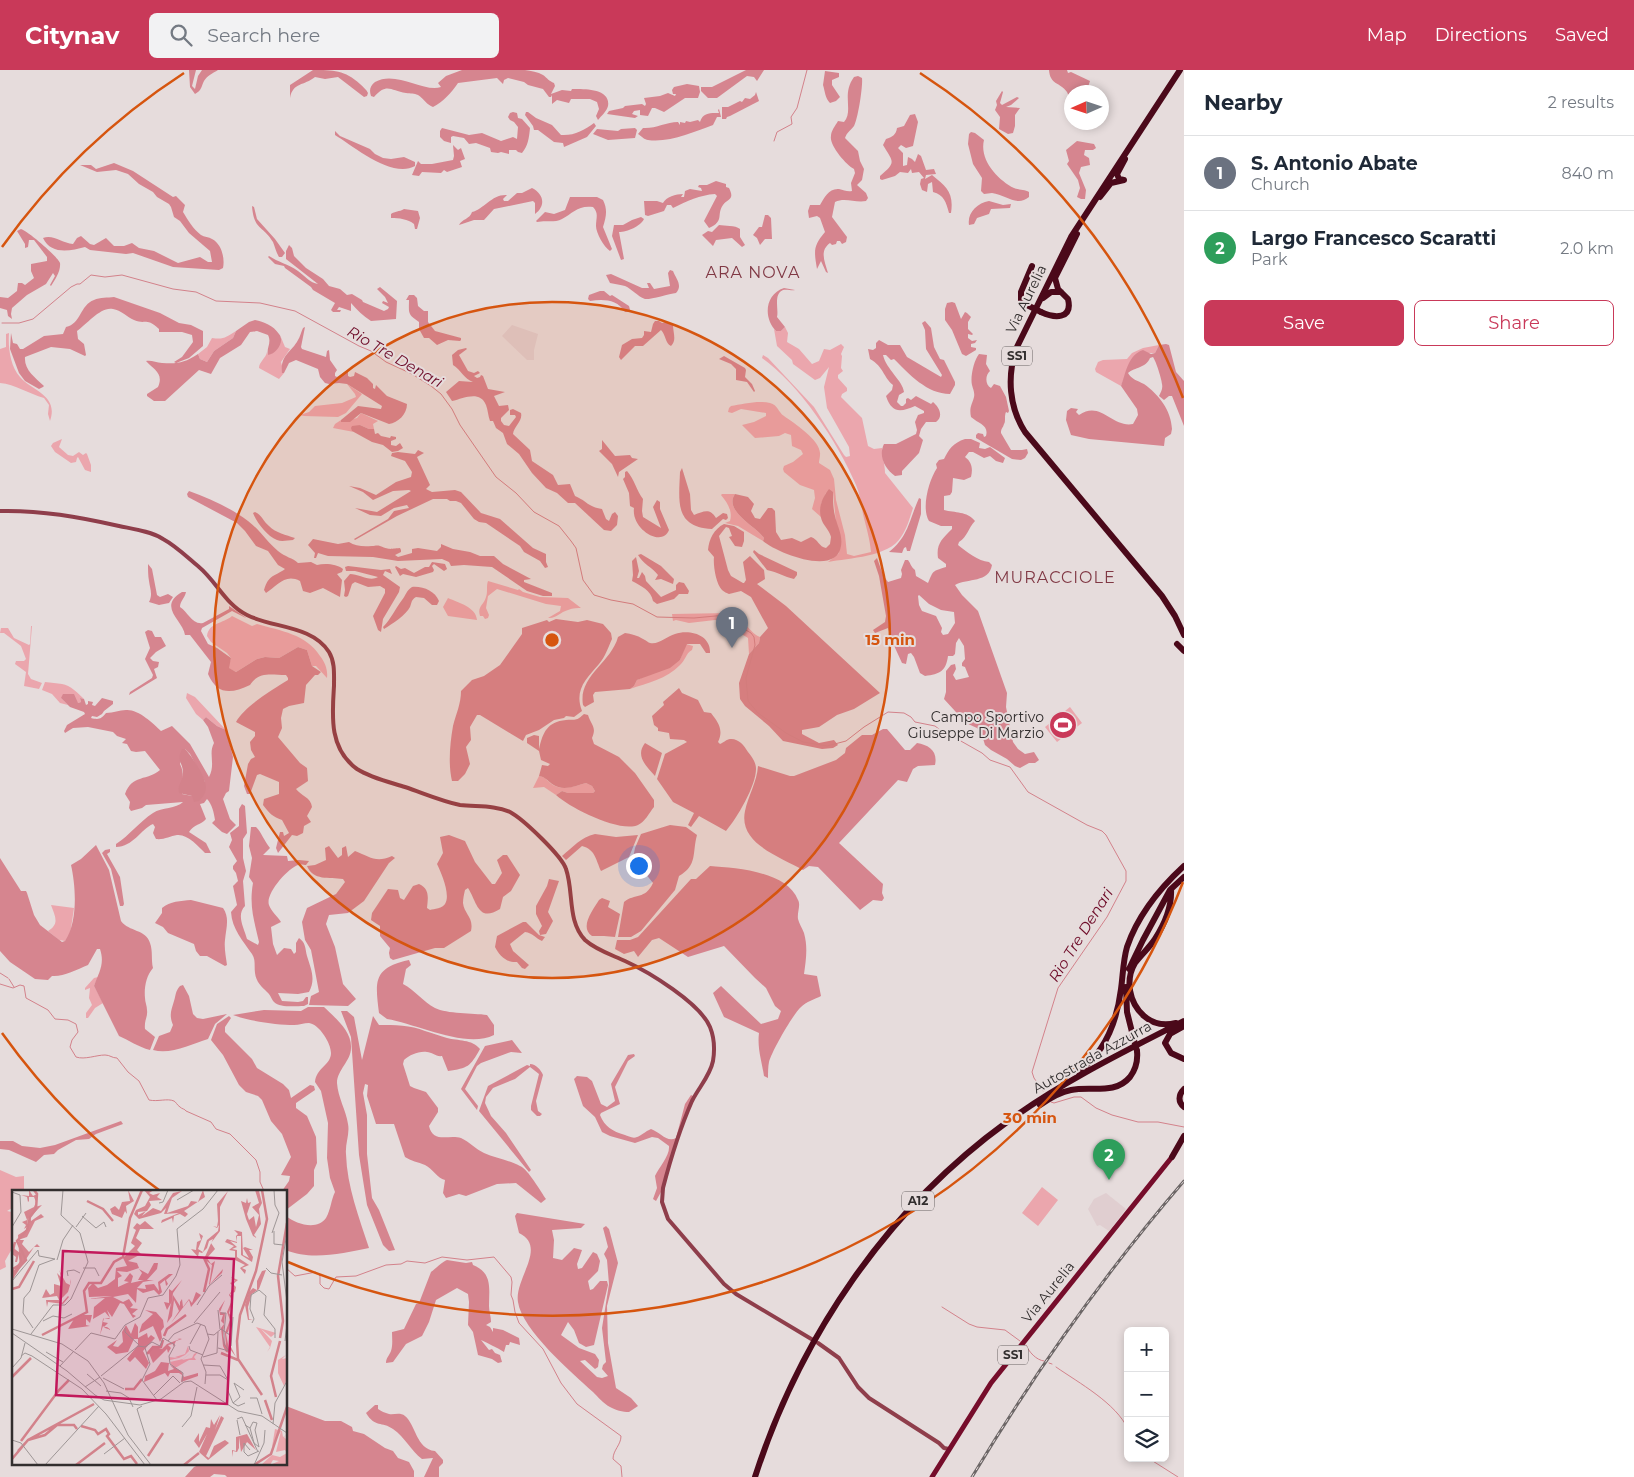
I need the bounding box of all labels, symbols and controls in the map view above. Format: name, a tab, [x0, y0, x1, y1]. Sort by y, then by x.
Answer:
search box	[149, 13, 499, 58]
text: Citynav	[25, 21, 119, 50]
icon: search	[167, 21, 195, 49]
text: Search here	[207, 24, 320, 47]
text: Map	[1367, 24, 1407, 46]
text: Directions	[1435, 24, 1527, 46]
text: Saved	[1555, 24, 1609, 46]
north arrow	[1064, 85, 1109, 130]
text: Nearby	[1204, 90, 1283, 115]
text: 2 results	[1548, 93, 1614, 112]
text: S. Antonio Abate	[1251, 152, 1418, 175]
text: 1	[1217, 164, 1223, 183]
text: 840 m	[1561, 164, 1614, 183]
text: Church	[1251, 175, 1310, 194]
text: Largo Francesco Scaratti	[1251, 227, 1496, 250]
text: 2	[1215, 239, 1225, 258]
text: 2.0 km	[1560, 239, 1614, 258]
text: Park	[1251, 250, 1288, 269]
street label: Via Aurelia	[1002, 262, 1050, 336]
district label: ARA NOVA	[706, 263, 800, 282]
button: Save	[1204, 300, 1404, 346]
button: Share	[1414, 300, 1614, 346]
water label: Rio Tre Denari	[344, 322, 447, 392]
road number: SS1	[1002, 346, 1032, 366]
district label: MURACCIOLE	[994, 568, 1116, 587]
pin: 1	[716, 607, 748, 648]
text: 15 min	[865, 630, 915, 649]
centre of rings	[543, 631, 561, 649]
place label: Campo Sportivo Giuseppe Di Marzio	[908, 708, 1044, 742]
sports icon: Campo Sportivo Giuseppe Di Marzio	[1048, 710, 1078, 740]
your location	[626, 853, 652, 879]
water label: Rio Tre Denari	[1044, 883, 1118, 985]
street label: Autostrada Azzurra	[1029, 1017, 1155, 1097]
text: 30 min	[1002, 1108, 1057, 1127]
pin: 2	[1093, 1139, 1125, 1180]
inset map	[12, 1190, 288, 1464]
road number: A12	[902, 1192, 934, 1210]
street label: Via Aurelia	[1018, 1257, 1078, 1327]
map controls	[1124, 1327, 1169, 1462]
button: +	[1124, 1327, 1169, 1372]
road number: SS1	[998, 1346, 1028, 1364]
button: −	[1124, 1372, 1169, 1417]
button: layers	[1124, 1417, 1169, 1462]

